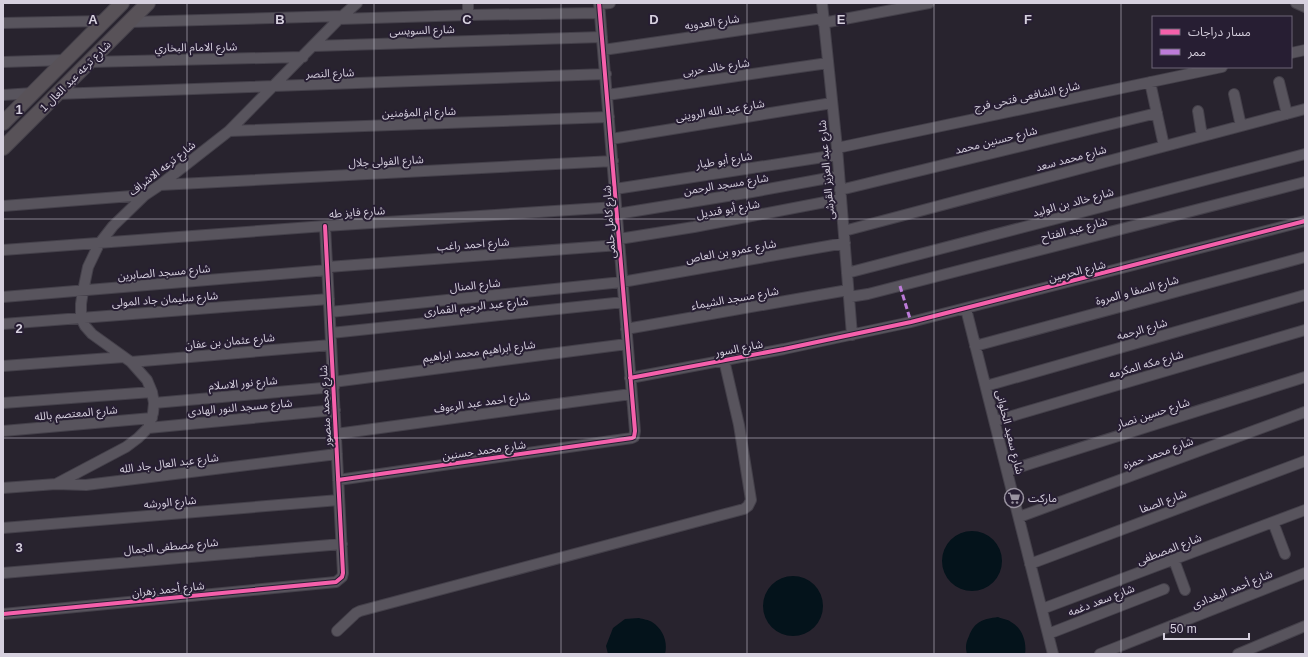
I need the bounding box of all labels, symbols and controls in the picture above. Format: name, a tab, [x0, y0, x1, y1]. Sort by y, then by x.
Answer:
text: A	[88, 12, 98, 27]
text: B	[275, 12, 285, 27]
text: C	[462, 12, 472, 27]
text: D	[649, 12, 659, 27]
street label: شارع العدويه	[684, 12, 741, 34]
text: E	[837, 12, 846, 27]
text: F	[1024, 12, 1032, 27]
legend	[1152, 16, 1292, 68]
street label: شارع السويسى	[389, 23, 455, 39]
text: مسار دراجات	[1188, 25, 1251, 39]
street label: شارع ترعه عبد العال 1	[37, 38, 115, 115]
street label: شارع الامام البخاري	[155, 40, 238, 57]
text: ممر	[1187, 45, 1206, 59]
street label: شارع خالد حربى	[682, 56, 751, 80]
street label: شارع النصر	[305, 66, 355, 82]
street label: شارع الشافعى فتحى فرج	[973, 79, 1082, 115]
street label: شارع عبد الله الروينى	[675, 97, 766, 125]
text: 1	[15, 102, 23, 117]
street label: شارع ام المؤمنين	[382, 105, 457, 121]
street label: شارع عبد العزيز القرشى	[816, 119, 838, 220]
street label: شارع حسنين محمد	[954, 124, 1039, 158]
street label: شارع ترعه الاشراف	[126, 138, 199, 199]
street label: شارع محمد سعد	[1034, 143, 1109, 175]
street label: شارع أبو طيار	[694, 149, 754, 173]
street label: شارع الفولى جلال	[348, 153, 424, 171]
street label: شارع مسجد الرحمن	[683, 171, 770, 199]
street label: شارع كامل حلمى	[600, 184, 620, 259]
street label: شارع خالد بن الوليد	[1031, 185, 1116, 221]
street label: شارع أبو قنديل	[695, 197, 761, 222]
street label: شارع فايز طه	[329, 204, 386, 222]
street label: شارع عبد الفتاح	[1040, 215, 1109, 245]
street label: شارع احمد راغب	[436, 235, 510, 255]
street label: شارع عمرو بن العاص	[685, 237, 778, 267]
street label: شارع الحرمين	[1047, 258, 1108, 286]
street label: شارع مسجد الصابرين	[117, 262, 211, 284]
street label: شارع الصفا و المروة	[1094, 273, 1181, 309]
street label: شارع المنال	[449, 276, 502, 296]
street label: شارع مسجد الشيماء	[690, 284, 780, 314]
street label: شارع سليمان جاد المولى	[111, 289, 219, 311]
street label: شارع عبد الرحيم القمارى	[423, 295, 529, 320]
street label: شارع الرحمه	[1115, 316, 1170, 344]
text: 2	[15, 321, 23, 336]
street label: شارع عثمان بن عفان	[185, 331, 276, 353]
street label: شارع السور	[713, 337, 765, 361]
street label: شارع ابراهيم محمد ابراهيم	[422, 338, 537, 367]
street label: شارع مكه المكرمه	[1107, 348, 1185, 382]
street label: شارع محمد منصور	[317, 364, 335, 448]
street label: شارع نور الاسلام	[208, 374, 279, 394]
street label: شارع احمد عبد الرءوف	[433, 389, 532, 417]
street label: شارع سعيد الحلوانى	[992, 389, 1026, 476]
street label: شارع حسين نصار	[1114, 395, 1192, 433]
street label: شارع مسجد النور الهادى	[187, 396, 293, 420]
street label: شارع المعتصم بالله	[34, 403, 119, 426]
street label: شارع محمد حمزه	[1121, 435, 1196, 473]
street label: شارع محمد حسنين	[441, 438, 527, 464]
street label: شارع عبد العال جاد الله	[119, 451, 220, 477]
supermarket icon: ماركت	[1003, 487, 1025, 509]
street label: شارع الصفا	[1138, 487, 1189, 517]
place label: ماركت	[1028, 492, 1057, 505]
street label: شارع الورشه	[143, 494, 197, 512]
street label: شارع المصطفى	[1135, 531, 1204, 569]
street label: شارع مصطفى الجمال	[123, 536, 219, 558]
text: 3	[15, 540, 23, 555]
street label: شارع أحمد البغدادى	[1190, 567, 1275, 613]
street label: شارع أحمد زهران	[131, 579, 205, 601]
street label: شارع سعد دغمه	[1066, 582, 1137, 620]
scale bar	[1164, 615, 1249, 641]
text: 50 m	[1170, 622, 1197, 636]

